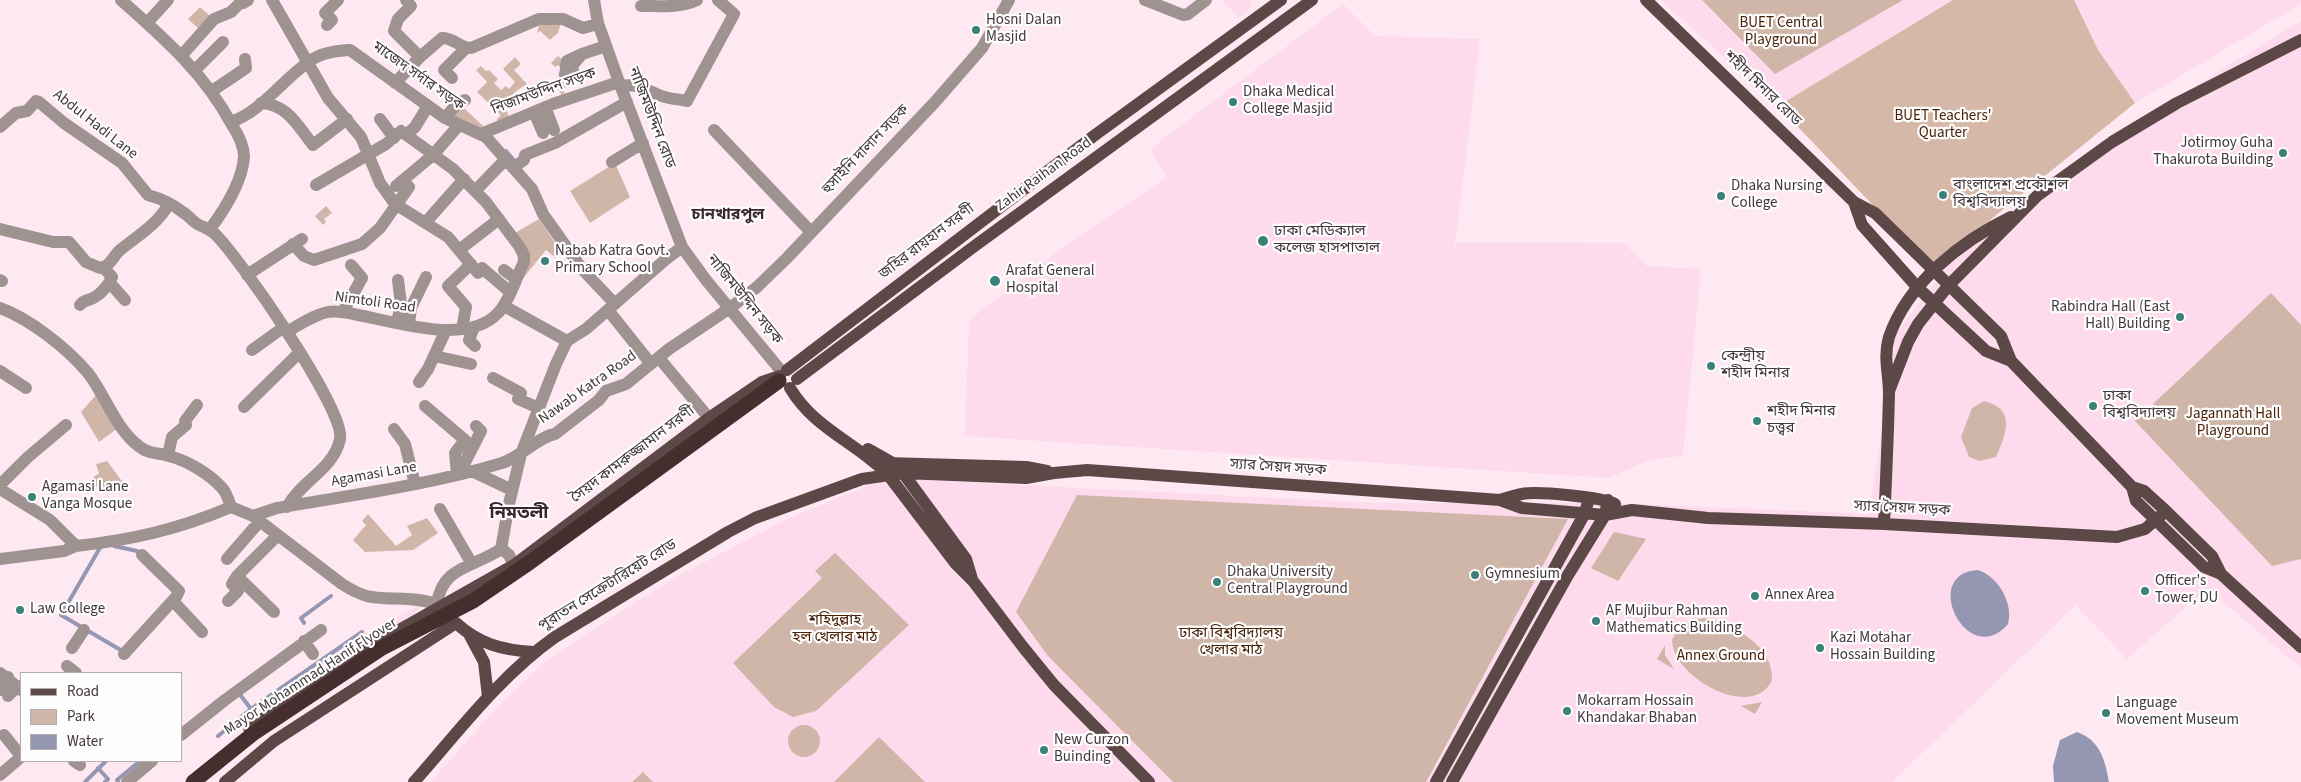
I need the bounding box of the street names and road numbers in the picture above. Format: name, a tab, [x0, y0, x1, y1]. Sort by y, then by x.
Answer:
street label: মাজেদ সর্দার সড়ক	[368, 39, 468, 115]
street label: শহীদ মিনার রোড	[1720, 48, 1804, 130]
street label: নিজামউদ্দিন সড়ক	[489, 65, 599, 119]
street label: নাজিমউদ্দিন রোড	[623, 65, 679, 171]
street label: Abdul Hadi Lane	[49, 86, 141, 164]
street label: হুসাইনি দালান সড়ক	[819, 102, 913, 198]
street label: Zahir Raihan Road	[992, 134, 1096, 216]
street label: জহির রায়হান সরণী	[876, 200, 978, 284]
street label: নাজিমউদ্দিন সড়ক	[702, 252, 786, 348]
street label: Nimtoli Road	[333, 288, 417, 318]
street label: Nawab Katra Road	[536, 348, 640, 428]
street label: সৈয়দ কামরুজ্জামান সরণী	[567, 402, 699, 508]
street label: স্যার সৈয়দ সড়ক	[1229, 456, 1327, 480]
street label: Agamasi Lane	[330, 459, 418, 491]
street label: স্যার সৈয়দ সড়ক	[1853, 497, 1951, 521]
street label: পুরাতন সেক্রেটারিয়েট রোড	[536, 536, 680, 636]
street label: Mayor Mohammad Hanif Flyover	[221, 614, 401, 740]

